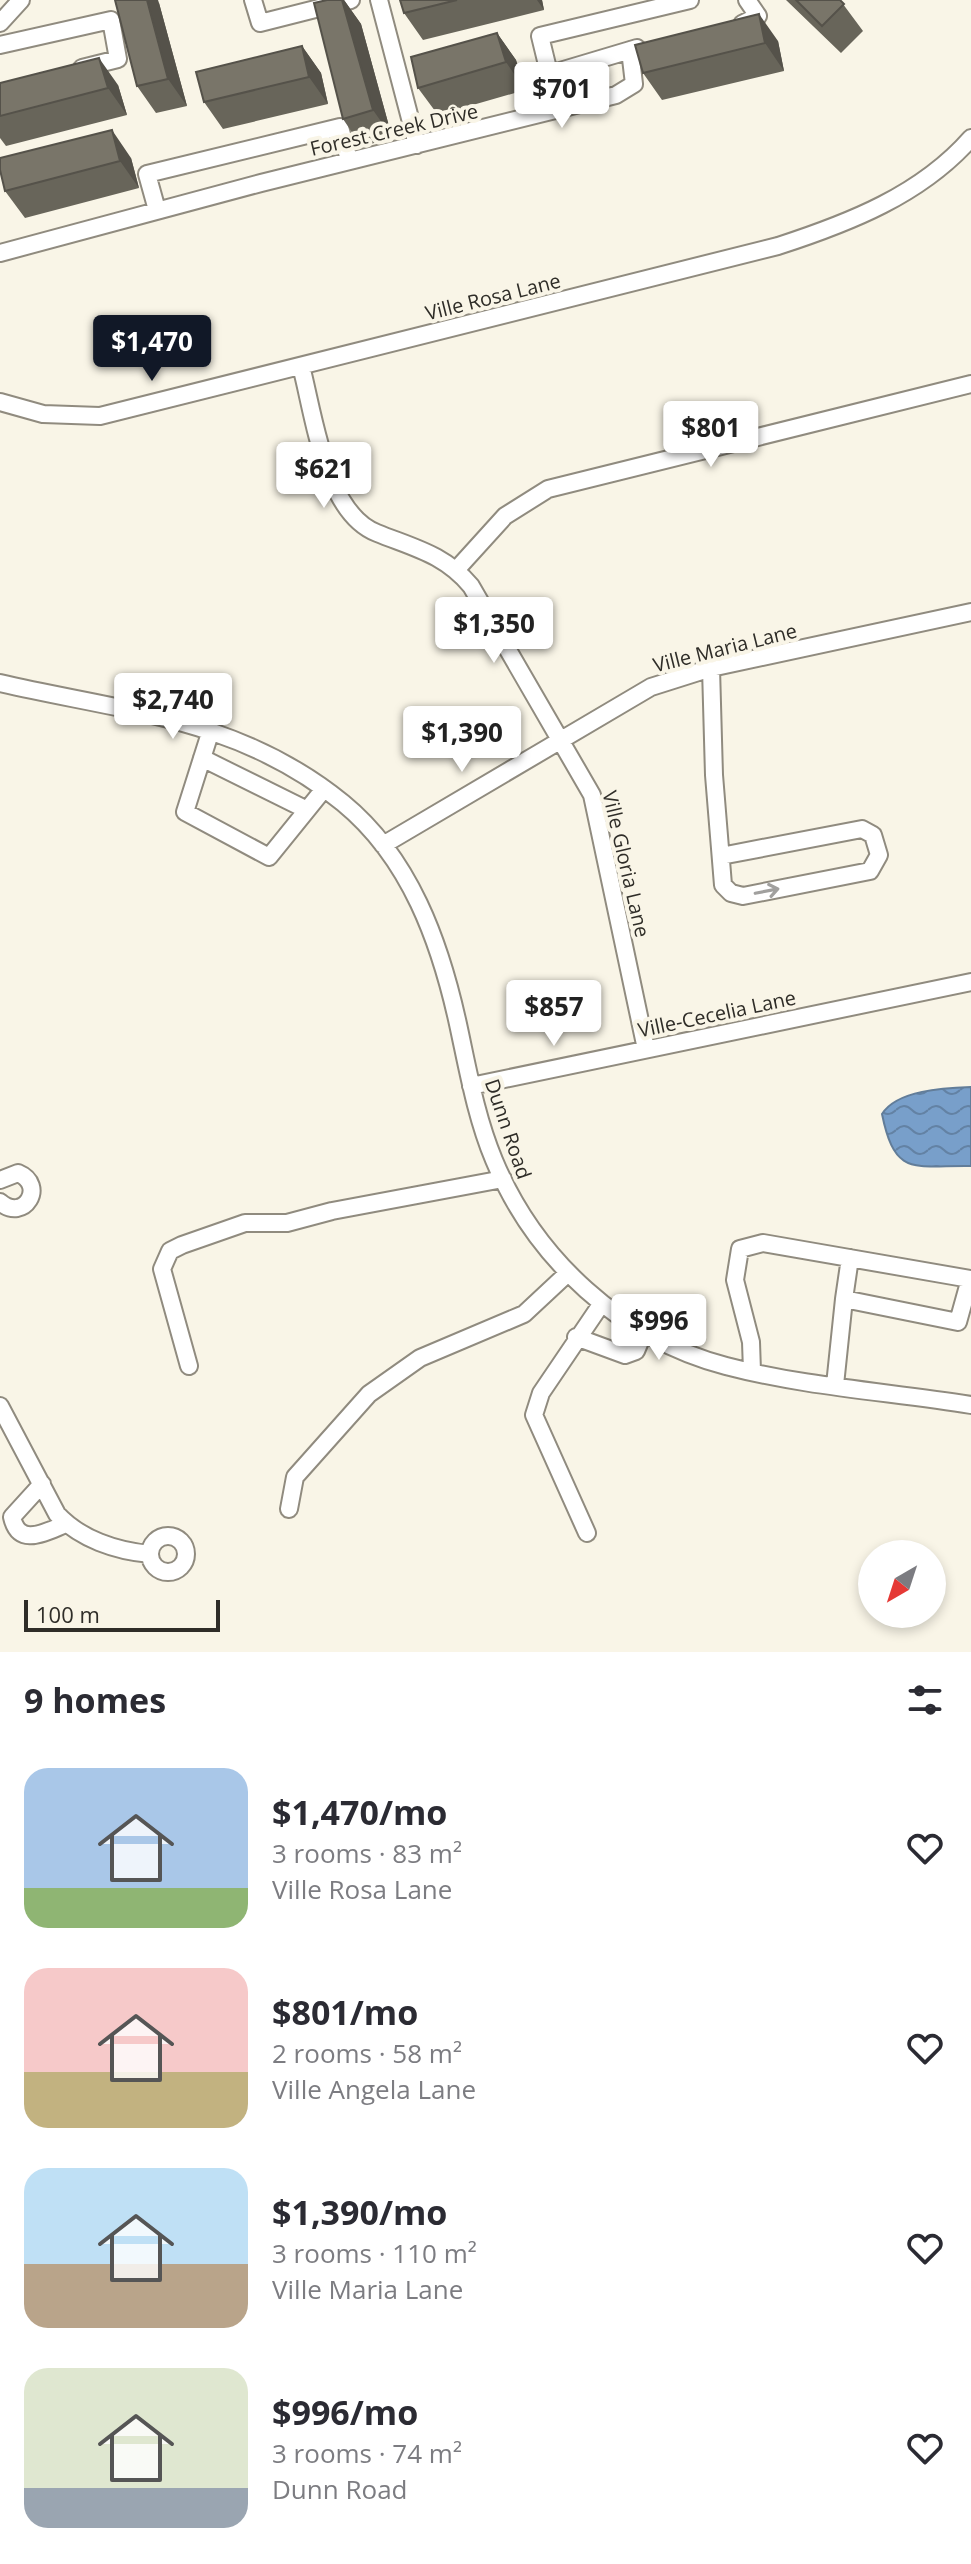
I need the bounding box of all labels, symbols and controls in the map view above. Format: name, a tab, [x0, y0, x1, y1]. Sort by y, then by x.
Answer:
pin: $701	[515, 62, 609, 130]
text: $701	[532, 70, 592, 106]
street label: Forest Creek Drive	[307, 97, 480, 162]
street label: Ville Rosa Lane	[422, 267, 563, 326]
pin: $1,470	[87, 315, 217, 383]
text: $1,470	[111, 323, 193, 359]
pin: $801	[664, 401, 758, 469]
text: $801	[681, 409, 741, 445]
pin: $621	[277, 442, 371, 510]
text: $621	[294, 450, 354, 486]
pin: $1,350	[429, 597, 559, 665]
text: $1,350	[453, 605, 535, 641]
street label: Ville Maria Lane	[650, 617, 800, 678]
pin: $2,740	[108, 673, 238, 741]
text: $2,740	[132, 681, 214, 717]
pin: $1,390	[397, 706, 527, 774]
text: $1,390	[421, 714, 503, 750]
street label: Ville Gloria Lane	[596, 788, 656, 940]
one-way arrow	[754, 883, 779, 898]
pin: $857	[507, 980, 601, 1048]
street label: Ville-Cecelia Lane	[635, 984, 798, 1043]
text: $857	[524, 988, 584, 1024]
street label: Dunn Road	[479, 1075, 538, 1183]
pin: $996	[612, 1294, 706, 1362]
text: $996	[629, 1302, 689, 1338]
north arrow	[858, 1540, 946, 1628]
map controls	[858, 1540, 946, 1628]
scale bar	[24, 1596, 220, 1632]
text: 100 m	[36, 1599, 100, 1629]
text: 9 homes	[24, 1677, 166, 1723]
icon: filters	[903, 1678, 947, 1722]
text: $1,470/mo	[272, 1789, 447, 1835]
icon: home	[88, 1800, 184, 1896]
icon: heart	[903, 1826, 947, 1870]
text: 3 rooms · 83 m²	[272, 1835, 462, 1871]
text: Ville Rosa Lane	[272, 1871, 452, 1907]
text: $801/mo	[272, 1989, 418, 2035]
icon: home	[88, 2000, 184, 2096]
icon: heart	[903, 2026, 947, 2070]
text: 2 rooms · 58 m²	[272, 2035, 462, 2071]
text: Ville Angela Lane	[272, 2071, 476, 2107]
text: $1,390/mo	[272, 2189, 447, 2235]
icon: home	[88, 2200, 184, 2296]
icon: heart	[903, 2226, 947, 2270]
text: 3 rooms · 110 m²	[272, 2235, 477, 2271]
text: Ville Maria Lane	[272, 2271, 463, 2307]
text: $996/mo	[272, 2389, 418, 2435]
icon: home	[88, 2400, 184, 2496]
icon: heart	[903, 2426, 947, 2470]
text: 3 rooms · 74 m²	[272, 2435, 462, 2471]
text: Dunn Road	[272, 2471, 408, 2507]

